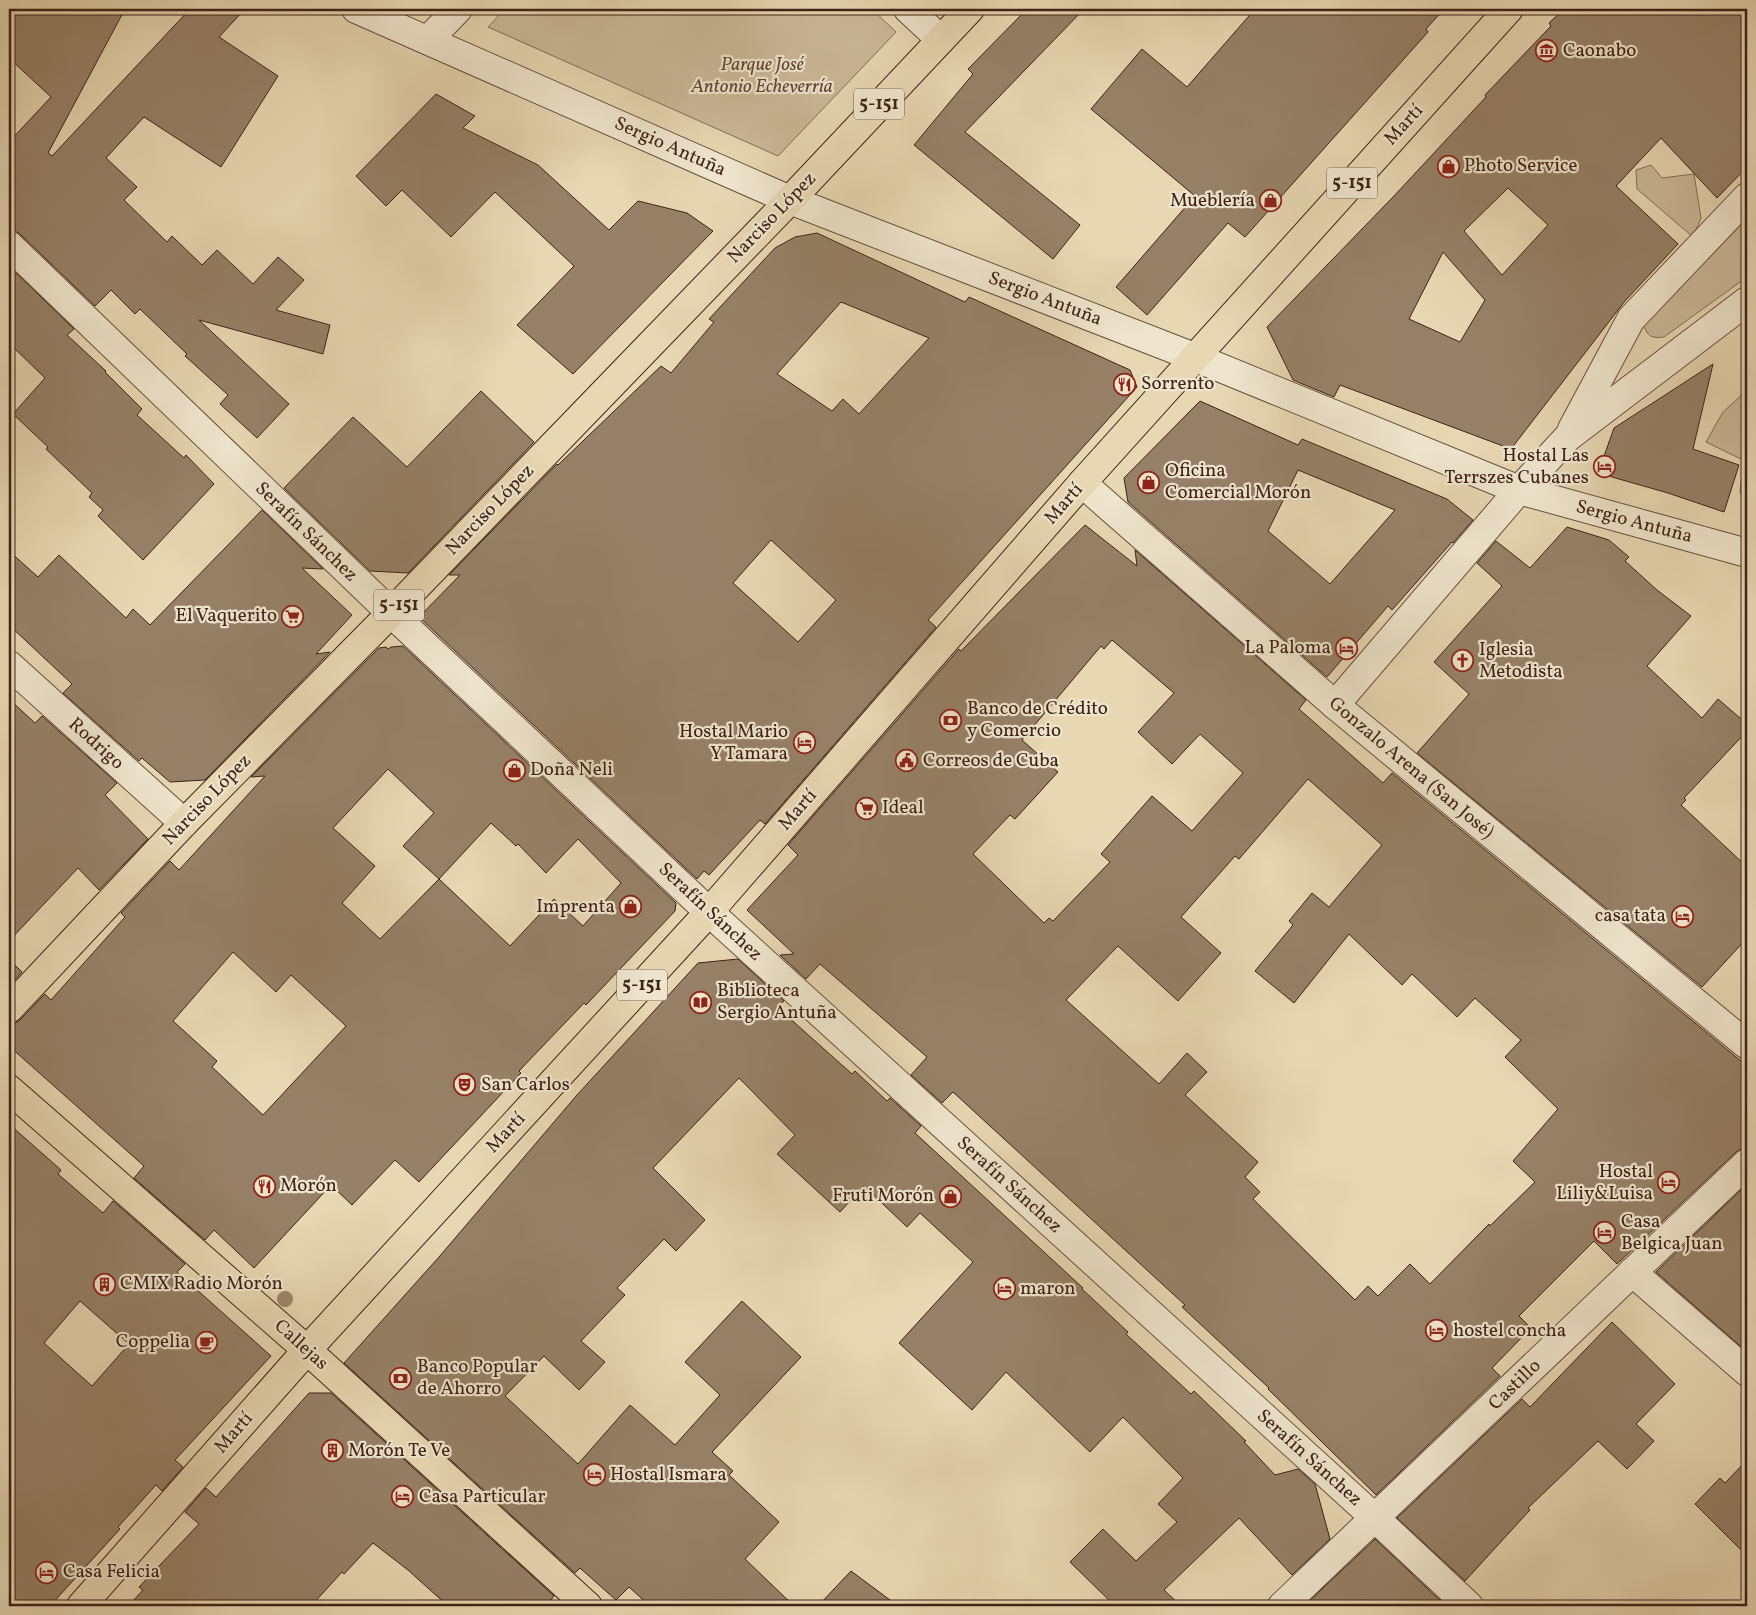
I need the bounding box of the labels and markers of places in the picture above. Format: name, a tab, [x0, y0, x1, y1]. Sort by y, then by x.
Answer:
place label: Caonabo	[1563, 38, 1636, 64]
museum icon: Caonabo	[1535, 39, 1559, 63]
place label: Photo Service	[1464, 153, 1578, 179]
shop icon: Photo Service	[1436, 154, 1460, 178]
place label: Mueblería	[1170, 188, 1255, 214]
shop icon: Mueblería	[1259, 189, 1283, 213]
place label: Sorrento	[1141, 371, 1214, 397]
restaurant icon: Sorrento	[1113, 372, 1137, 396]
place label: Hostal Las Terrszes Cubanes	[1444, 443, 1589, 491]
hotel icon: Hostal Las Terrszes Cubanes	[1593, 455, 1617, 479]
place label: Oficina Comercial Morón	[1165, 458, 1311, 506]
shop icon: Oficina Comercial Morón	[1137, 470, 1161, 494]
place label: El Vaquerito	[176, 603, 277, 629]
supermarket icon: El Vaquerito	[281, 604, 305, 628]
place label: La Paloma	[1245, 635, 1331, 661]
hotel icon: La Paloma	[1335, 636, 1359, 660]
place label: Iglesia Metodista	[1479, 637, 1563, 685]
church icon: Iglesia Metodista	[1451, 649, 1475, 673]
place label: Banco de Crédito y Comercio	[967, 696, 1108, 744]
bank icon: Banco de Crédito y Comercio	[939, 708, 963, 732]
place label: Hostal Mario Y Tamara	[679, 719, 788, 767]
hotel icon: Hostal Mario Y Tamara	[792, 731, 816, 755]
place label: Correos de Cuba	[923, 748, 1059, 774]
public building icon: Correos de Cuba	[895, 749, 919, 773]
place label: Doña Neli	[530, 757, 613, 783]
shop icon: Doña Neli	[502, 758, 526, 782]
place label: Ideal	[882, 795, 924, 821]
supermarket icon: Ideal	[854, 796, 878, 820]
place label: Imprenta	[536, 894, 615, 920]
shop icon: Imprenta	[619, 895, 643, 919]
place label: casa tata	[1595, 903, 1666, 929]
hotel icon: casa tata	[1670, 904, 1694, 928]
place label: Biblioteca Sergio Antuña	[717, 978, 837, 1026]
library icon: Biblioteca Sergio Antuña	[689, 990, 713, 1014]
place label: San Carlos	[481, 1072, 570, 1098]
theatre icon: San Carlos	[453, 1073, 477, 1097]
place label: Hostal Liliy&Luisa	[1556, 1159, 1653, 1207]
hotel icon: Hostal Liliy&Luisa	[1657, 1171, 1681, 1195]
place label: Morón	[280, 1173, 337, 1199]
restaurant icon: Morón	[252, 1174, 276, 1198]
place label: Fruti Morón	[832, 1183, 934, 1209]
shop icon: Fruti Morón	[938, 1184, 962, 1208]
place label: Casa Belgica Juan	[1621, 1209, 1722, 1257]
hotel icon: Casa Belgica Juan	[1593, 1221, 1617, 1245]
place label: CMIX Radio Morón	[120, 1271, 283, 1297]
building icon: CMIX Radio Morón	[92, 1272, 116, 1296]
place label: maron	[1020, 1276, 1076, 1302]
hotel icon: maron	[992, 1277, 1016, 1301]
place label: hostel concha	[1453, 1318, 1566, 1344]
hotel icon: hostel concha	[1425, 1319, 1449, 1343]
place label: Coppelia	[116, 1329, 190, 1355]
cafe icon: Coppelia	[194, 1330, 218, 1354]
place label: Banco Popular de Ahorro	[417, 1354, 538, 1402]
bank icon: Banco Popular de Ahorro	[389, 1366, 413, 1390]
place label: Morón Te Ve	[348, 1438, 450, 1464]
building icon: Morón Te Ve	[320, 1439, 344, 1463]
place label: Hostal Ismara	[610, 1462, 727, 1488]
hotel icon: Hostal Ismara	[582, 1463, 606, 1487]
place label: Casa Particular	[419, 1484, 545, 1510]
hotel icon: Casa Particular	[391, 1485, 415, 1509]
place label: Casa Felicia	[63, 1559, 160, 1585]
hotel icon: Casa Felicia	[35, 1560, 59, 1584]

